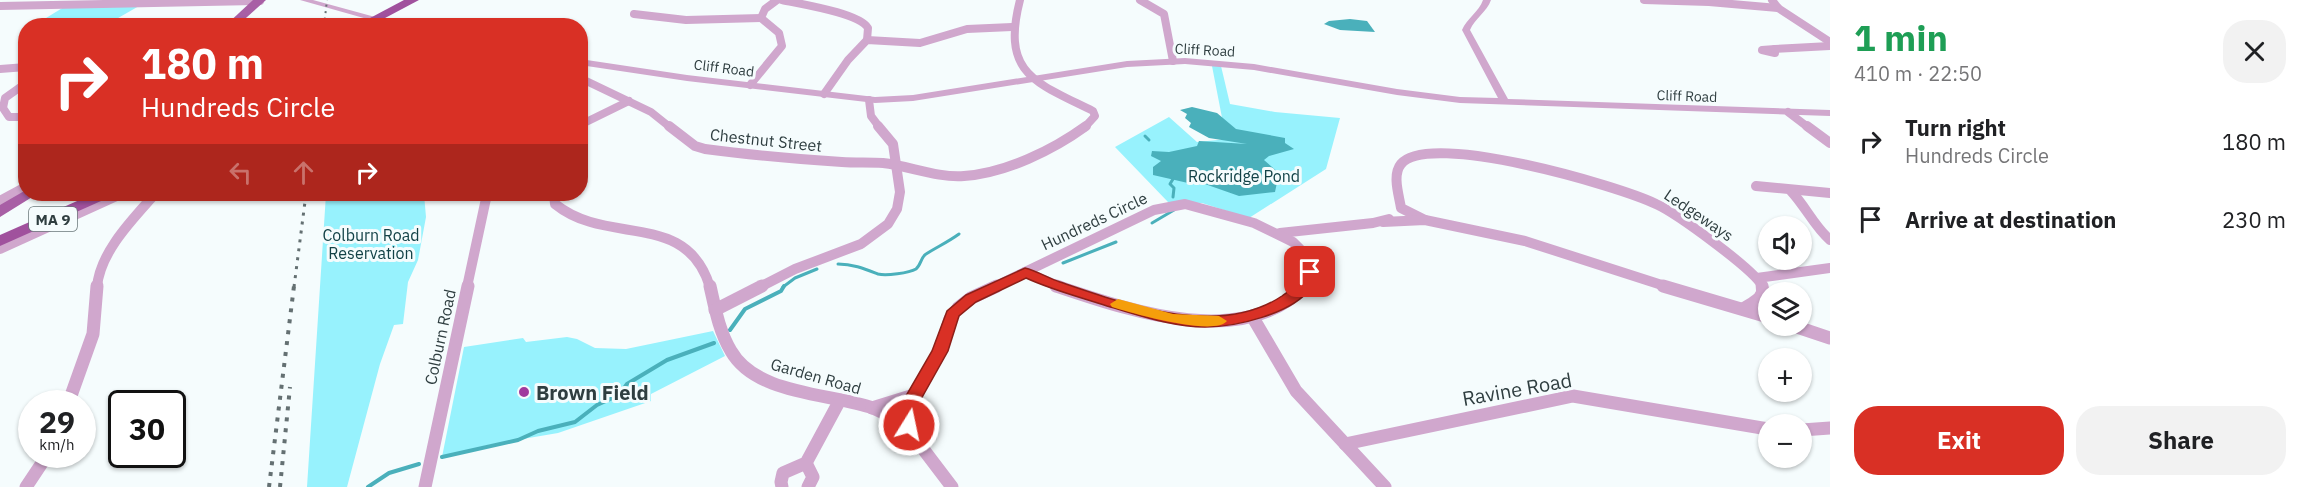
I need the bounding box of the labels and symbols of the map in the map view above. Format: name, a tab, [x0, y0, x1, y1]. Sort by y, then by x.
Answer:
street label: Cliff Road	[1174, 39, 1236, 61]
street label: Cliff Road	[693, 55, 755, 81]
street label: Cliff Road	[1656, 86, 1718, 106]
street label: Chestnut Street	[709, 124, 823, 156]
park label: Rockridge Pond	[1188, 166, 1300, 186]
street label: Ledgeways	[1661, 185, 1737, 245]
street label: Hundreds Circle	[1038, 188, 1151, 254]
road number: MA 9	[29, 207, 77, 231]
park label: Colburn Road Reservation	[322, 225, 420, 263]
pin	[1284, 246, 1335, 297]
street label: Colburn Road	[420, 287, 460, 387]
street label: Garden Road	[768, 354, 864, 398]
street label: Ravine Road	[1460, 366, 1574, 412]
place label: Brown Field	[536, 379, 649, 406]
marker: Brown Field	[517, 385, 531, 399]
speed limit sign: 30	[108, 390, 186, 468]
position arrow	[877, 393, 941, 457]

